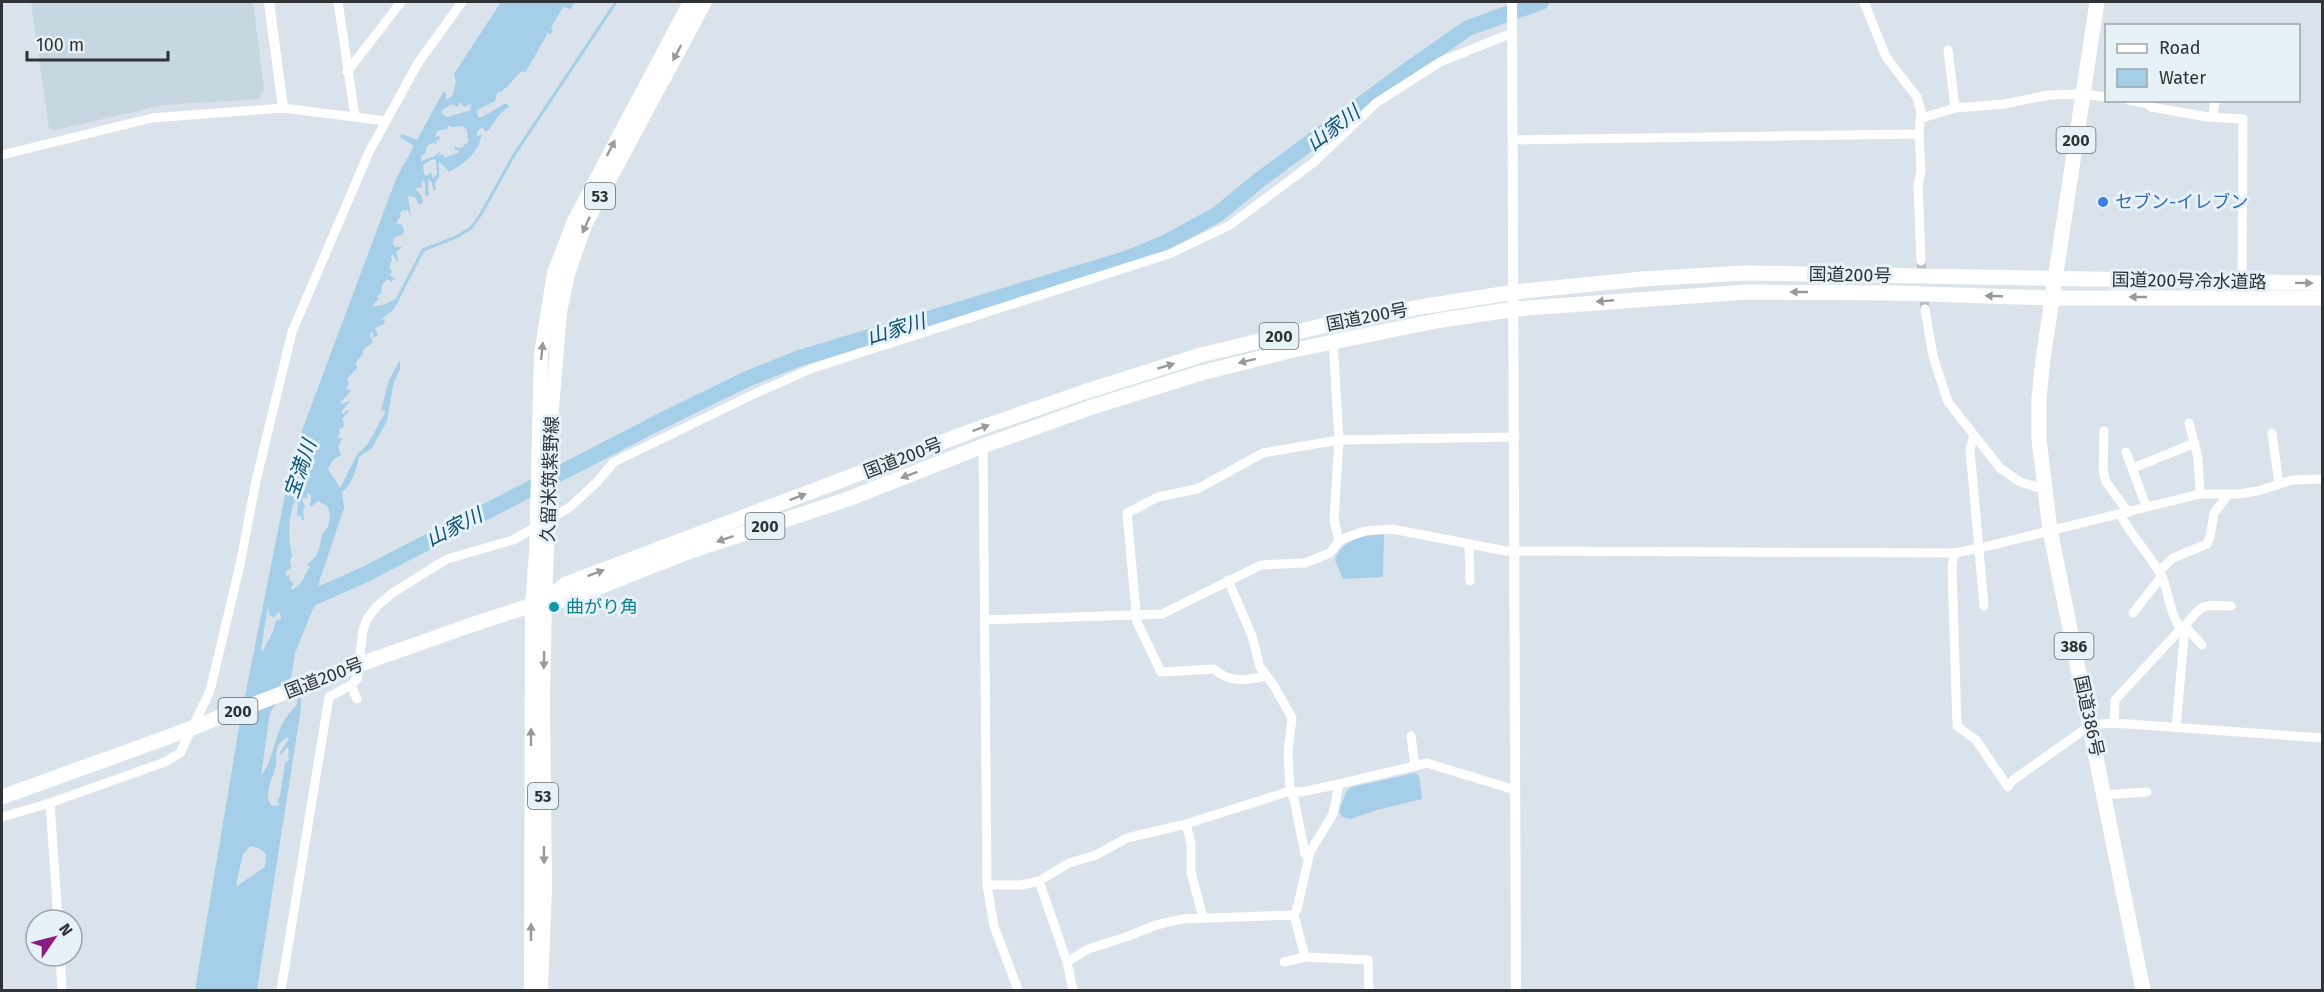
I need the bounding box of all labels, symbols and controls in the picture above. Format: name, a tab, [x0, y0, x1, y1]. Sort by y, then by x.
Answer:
scale bar	[27, 24, 168, 62]
legend	[2105, 24, 2300, 102]
text: 100 m	[36, 34, 84, 56]
text: Road	[2159, 37, 2201, 59]
one-way arrow	[672, 45, 682, 62]
text: Water	[2159, 67, 2206, 89]
water label: 山家川	[1302, 99, 1366, 156]
road number: 200	[2056, 127, 2096, 153]
one-way arrow	[606, 140, 616, 157]
road number: 53	[585, 183, 615, 209]
place label: セブン-イレブン	[2115, 191, 2248, 213]
marker: セブン-イレブン	[2096, 195, 2110, 209]
one-way arrow	[581, 217, 591, 235]
street label: 国道200号	[1808, 263, 1892, 287]
street label: 国道200号冷水道路	[2111, 269, 2267, 293]
one-way arrow	[2294, 278, 2313, 288]
one-way arrow	[1790, 287, 1809, 297]
one-way arrow	[1985, 291, 2004, 301]
one-way arrow	[2129, 292, 2148, 302]
one-way arrow	[1595, 296, 1614, 306]
street label: 国道200号	[1324, 298, 1410, 336]
water label: 山家川	[864, 308, 930, 349]
road number: 200	[1260, 323, 1298, 349]
one-way arrow	[537, 341, 546, 360]
one-way arrow	[1238, 357, 1256, 367]
one-way arrow	[1157, 361, 1175, 370]
street label: 久留米筑紫野線	[537, 416, 563, 542]
one-way arrow	[972, 423, 990, 433]
street label: 国道200号	[860, 433, 946, 483]
water label: 宝満川	[279, 435, 322, 501]
one-way arrow	[900, 471, 918, 480]
one-way arrow	[789, 492, 807, 502]
water label: 山家川	[422, 502, 488, 551]
road number: 200	[746, 513, 784, 539]
one-way arrow	[716, 535, 734, 545]
one-way arrow	[587, 568, 605, 578]
place label: 曲がり角	[566, 596, 638, 618]
marker: 曲がり角	[547, 600, 561, 614]
road number: 386	[2054, 633, 2094, 659]
one-way arrow	[539, 650, 549, 669]
street label: 国道200号	[281, 653, 367, 703]
street label: 国道386号	[2070, 673, 2108, 759]
road number: 200	[218, 698, 258, 724]
one-way arrow	[527, 728, 536, 747]
road number: 53	[528, 783, 558, 809]
one-way arrow	[539, 845, 549, 864]
north arrow	[24, 908, 84, 968]
text: N	[55, 920, 77, 939]
one-way arrow	[526, 923, 536, 942]

